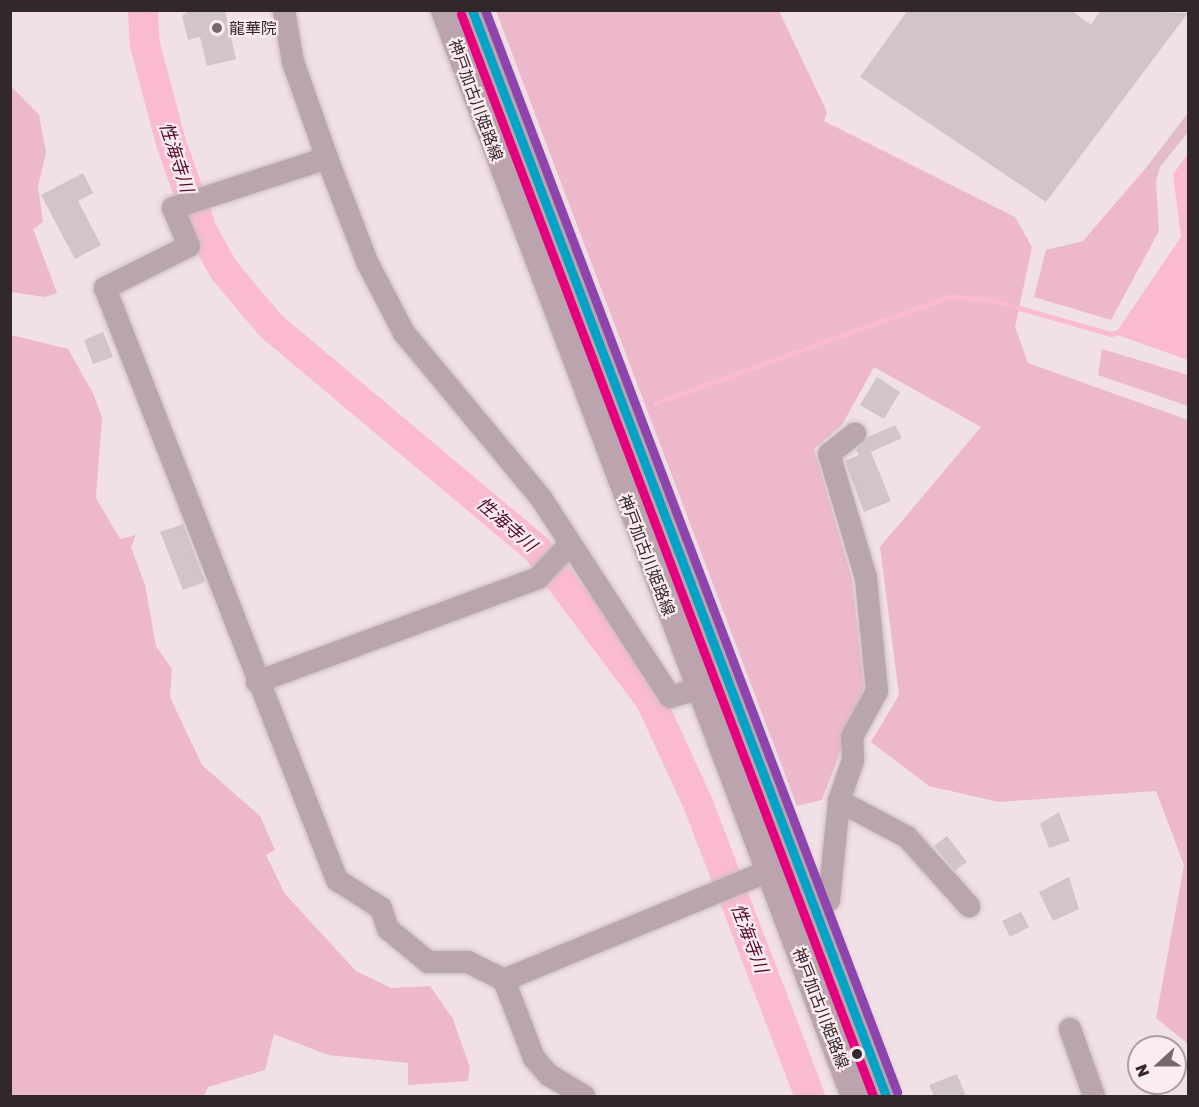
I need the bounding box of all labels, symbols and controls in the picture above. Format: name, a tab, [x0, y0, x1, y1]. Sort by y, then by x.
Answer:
place label: 龍華院	[229, 18, 277, 38]
marker: 龍華院	[210, 21, 224, 35]
street label: 神戸加古川姫路線	[445, 37, 507, 163]
water label: 性海寺川	[156, 119, 198, 195]
water label: 性海寺川	[473, 492, 541, 556]
street label: 神戸加古川姫路線	[615, 492, 679, 618]
water label: 性海寺川	[727, 901, 773, 975]
street label: 神戸加古川姫路線	[789, 945, 853, 1071]
north arrow	[1127, 1035, 1187, 1095]
unlabelled marker	[851, 1048, 863, 1060]
text: N	[1131, 1061, 1154, 1080]

